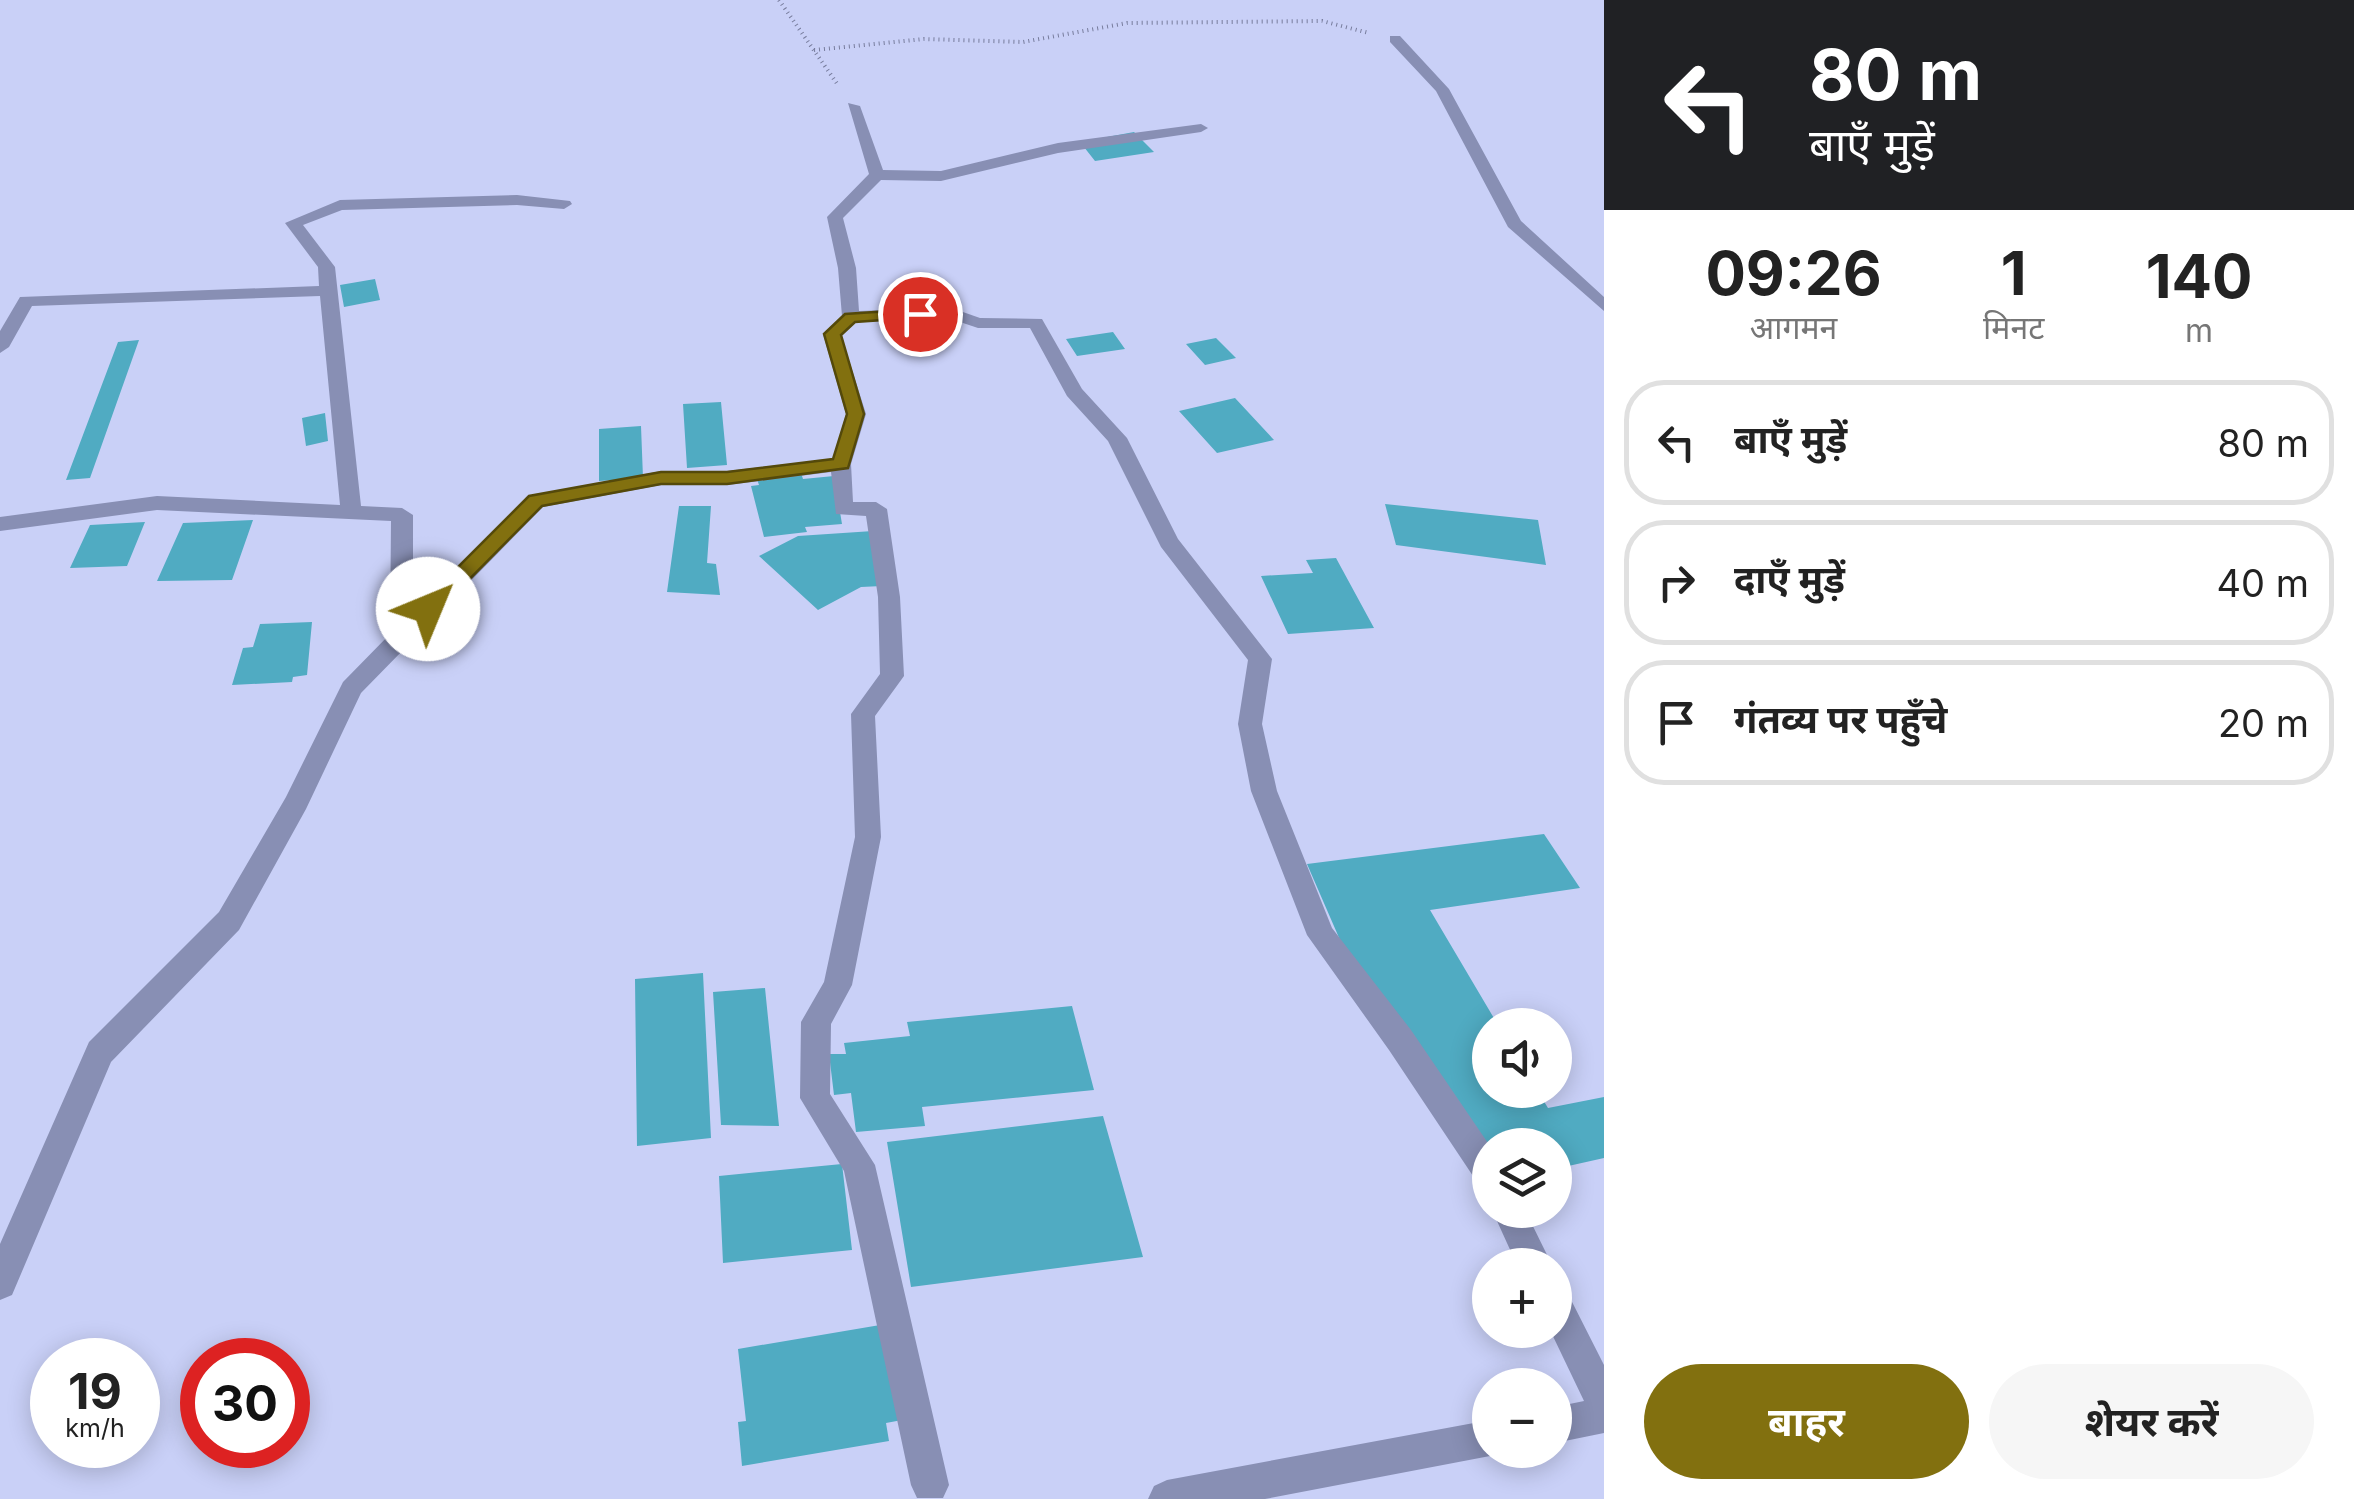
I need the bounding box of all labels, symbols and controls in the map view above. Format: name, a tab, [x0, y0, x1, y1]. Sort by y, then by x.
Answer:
text: 80 m	[1809, 32, 1982, 117]
icon: left	[1644, 40, 1774, 170]
text: बाएँ मुड़ें	[1809, 117, 1935, 172]
text: 09:26	[1705, 237, 1882, 309]
text: 1	[2001, 237, 2027, 309]
text: 140	[2146, 240, 2253, 312]
pin	[878, 272, 963, 357]
icon: arrive	[893, 287, 948, 342]
text: आगमन	[1750, 308, 1837, 347]
text: मिनट	[1983, 308, 2044, 347]
text: m	[2185, 311, 2213, 350]
icon: left	[1649, 415, 1704, 470]
text: बाएँ मुड़ें	[1734, 416, 1847, 462]
text: 80 m	[2218, 420, 2309, 466]
icon: right	[1649, 555, 1704, 610]
text: दाएँ मुड़ें	[1734, 556, 1845, 602]
position arrow	[376, 557, 480, 661]
text: 40 m	[2217, 560, 2309, 606]
icon: arrive	[1649, 695, 1704, 750]
text: गंतव्य पर पहुँचे	[1734, 696, 1947, 742]
text: 20 m	[2218, 700, 2309, 746]
map controls	[1472, 1008, 1572, 1468]
button: sound	[1472, 1008, 1572, 1108]
button: layers	[1472, 1128, 1572, 1228]
button: +	[1472, 1248, 1572, 1348]
speed limit sign: 30	[180, 1338, 310, 1468]
text: 19	[68, 1361, 122, 1421]
button: बाहर	[1644, 1364, 1969, 1479]
button: शेयर करें	[1989, 1364, 2314, 1479]
button: −	[1472, 1368, 1572, 1468]
text: km/h	[65, 1413, 125, 1443]

